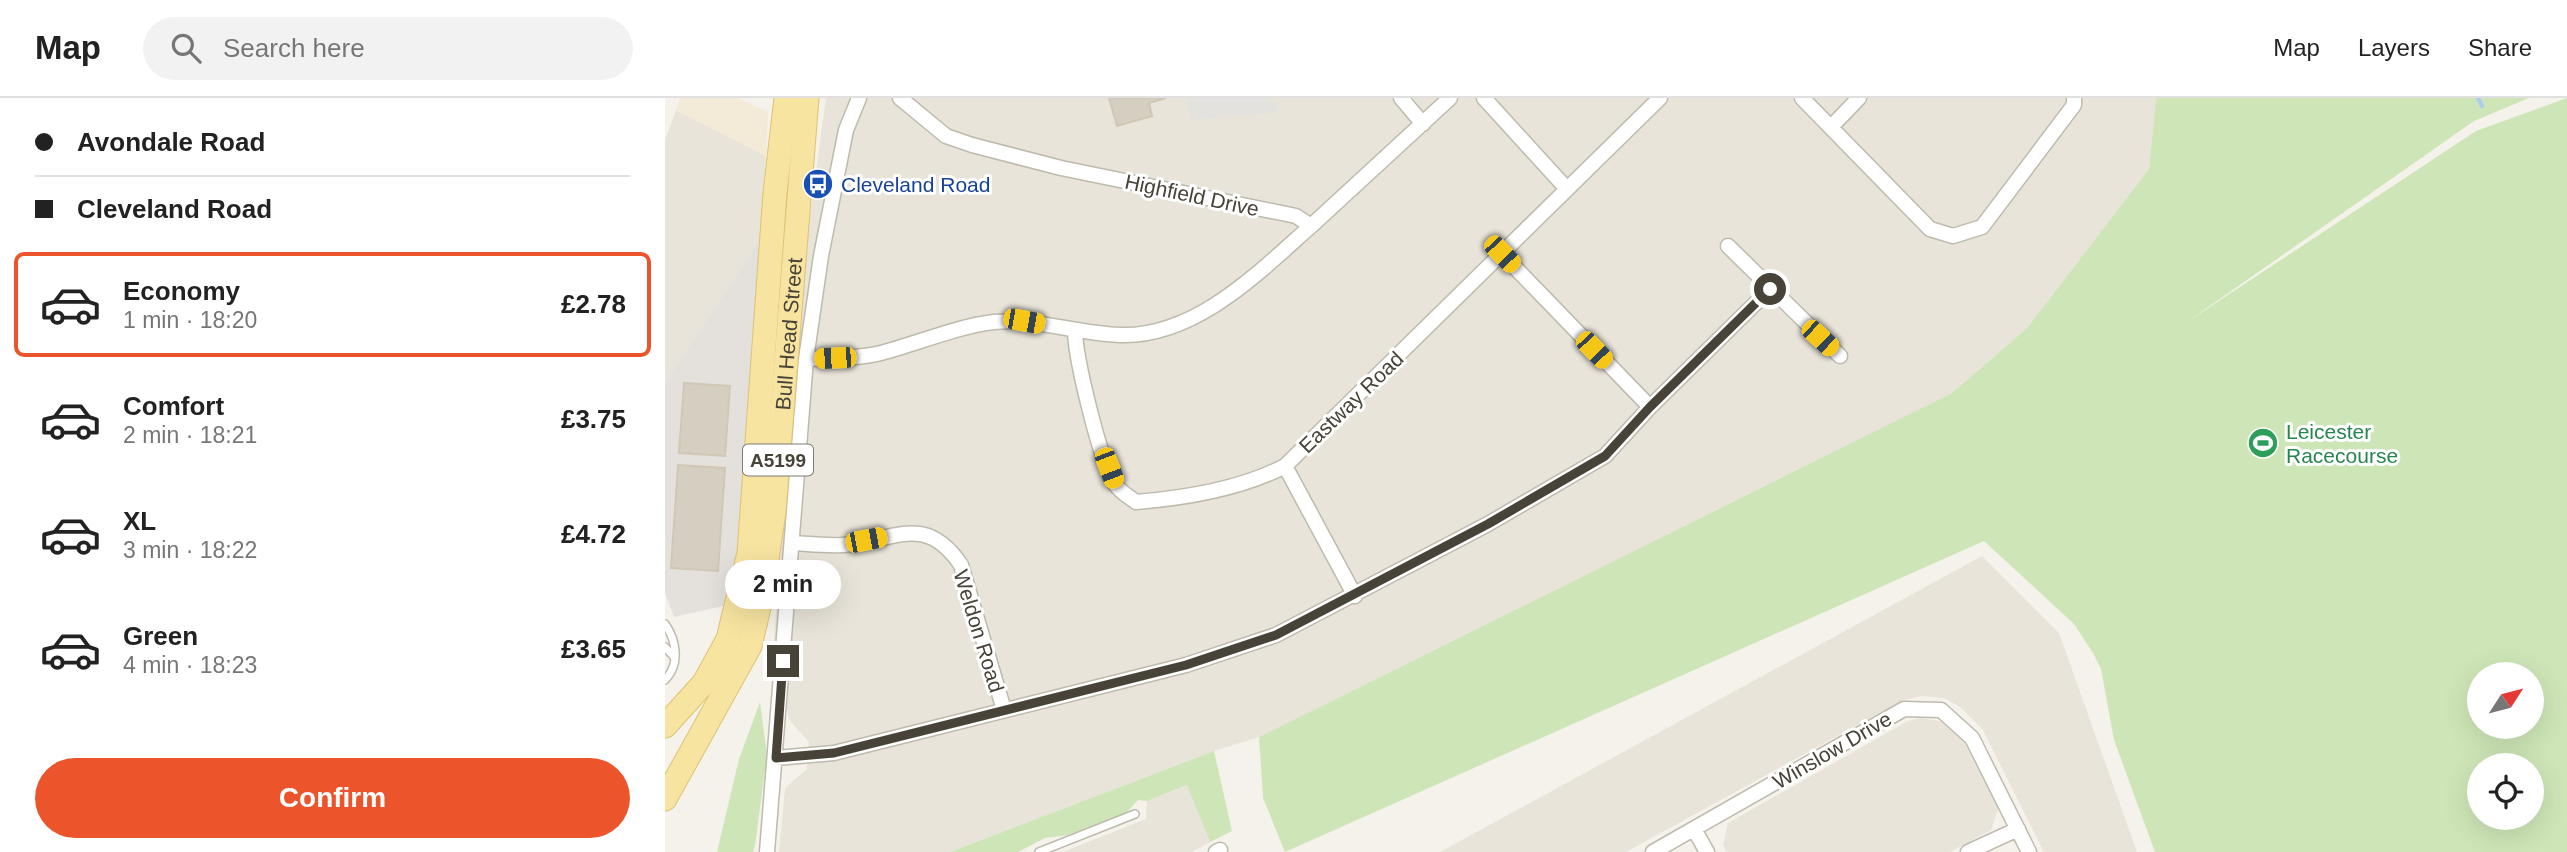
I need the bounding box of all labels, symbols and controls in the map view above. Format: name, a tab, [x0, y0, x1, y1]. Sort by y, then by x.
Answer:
search box	[143, 17, 633, 80]
text: Map	[35, 29, 101, 66]
icon: search	[167, 29, 205, 67]
text: Search here	[223, 33, 365, 63]
text: Map	[2273, 34, 2320, 61]
text: Layers	[2358, 34, 2430, 61]
text: Share	[2468, 34, 2532, 61]
text: Avondale Road	[77, 127, 265, 157]
bus stop icon: Cleveland Road	[801, 167, 835, 201]
street label: Highfield Drive	[1123, 170, 1261, 220]
place label: Cleveland Road	[841, 173, 990, 196]
text: Cleveland Road	[77, 194, 272, 224]
car	[1480, 232, 1525, 276]
street label: Bull Head Street	[771, 256, 806, 411]
icon: car	[39, 273, 102, 336]
route start	[1754, 273, 1786, 305]
text: Economy	[123, 276, 240, 306]
text: £2.78	[561, 289, 626, 319]
text: 1 min · 18:20	[123, 307, 257, 333]
car	[1002, 307, 1047, 335]
car	[1798, 316, 1843, 360]
car	[1572, 328, 1617, 372]
car	[814, 347, 857, 369]
street label: Eastway Road	[1294, 347, 1408, 457]
icon: car	[39, 388, 102, 451]
text: Comfort	[123, 391, 224, 421]
text: £3.75	[561, 404, 626, 434]
place label: Leicester Racecourse	[2286, 420, 2398, 467]
text: 2 min · 18:21	[123, 422, 257, 448]
sports icon: Leicester Racecourse	[2246, 426, 2280, 460]
road number: A5199	[743, 444, 813, 476]
car	[1092, 445, 1127, 491]
icon: car	[39, 503, 102, 566]
text: XL	[123, 506, 156, 536]
text: £4.72	[561, 519, 626, 549]
car	[844, 526, 889, 554]
text: 3 min · 18:22	[123, 537, 257, 563]
callout: 2 min	[725, 560, 841, 608]
street label: Weldon Road	[949, 567, 1009, 695]
text: 2 min	[753, 571, 813, 597]
icon: car	[39, 618, 102, 681]
text: Green	[123, 621, 198, 651]
text: £3.65	[561, 634, 626, 664]
route end	[767, 645, 799, 677]
text: 4 min · 18:23	[123, 652, 257, 678]
north arrow	[2467, 662, 2545, 738]
map controls	[2467, 662, 2544, 830]
street label: Winslow Drive	[1769, 707, 1895, 793]
button: locate	[2467, 753, 2544, 830]
button: Confirm	[35, 758, 630, 838]

